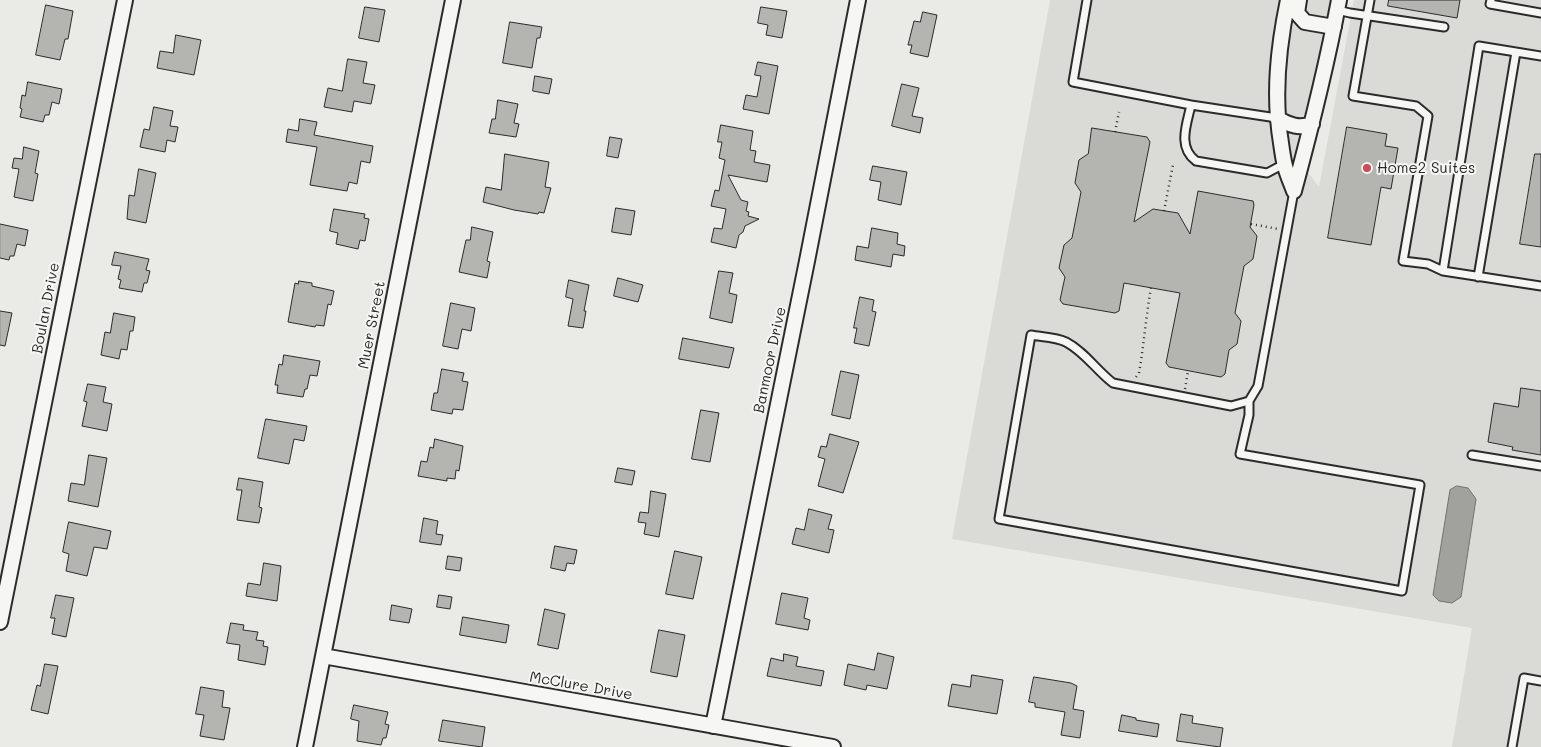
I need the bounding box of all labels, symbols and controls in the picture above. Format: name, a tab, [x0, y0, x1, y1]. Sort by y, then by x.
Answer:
place label: Home2 Suites	[1377, 159, 1475, 177]
marker: Home2 Suites	[1361, 162, 1373, 174]
street label: Boulan Drive	[28, 261, 64, 355]
street label: Muer Street	[355, 279, 389, 371]
street label: Banmoor Drive	[750, 305, 790, 415]
street label: McClure Drive	[528, 668, 634, 704]

